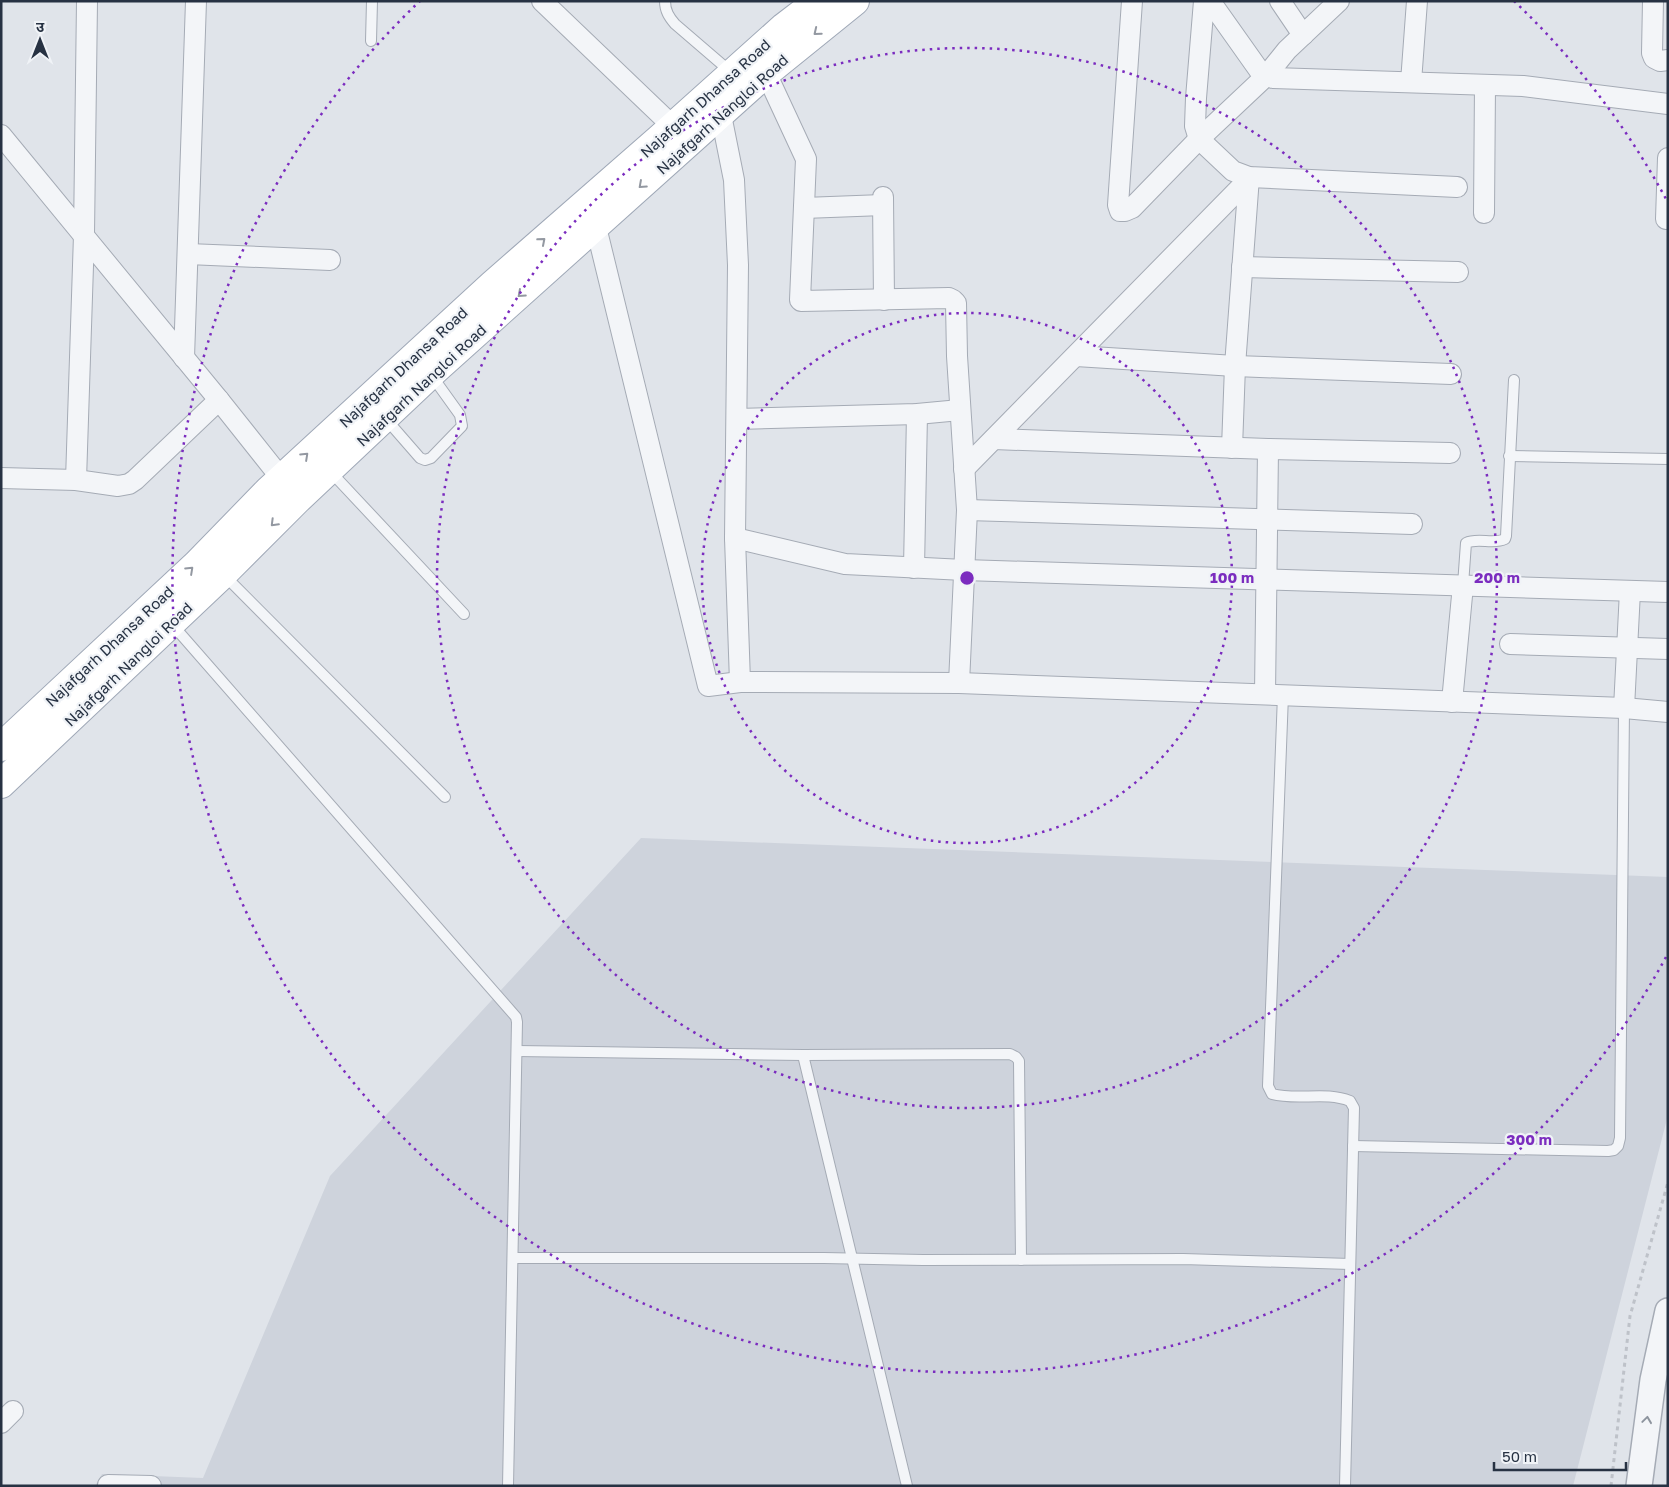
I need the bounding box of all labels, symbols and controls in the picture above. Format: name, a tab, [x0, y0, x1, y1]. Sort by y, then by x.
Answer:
north arrow	[15, 15, 65, 65]
text: उ	[36, 18, 45, 35]
one-way arrow	[814, 26, 823, 34]
street label: Najafgarh Dhansa Road	[636, 35, 774, 161]
street label: Najafgarh Nangloi Road	[653, 50, 791, 178]
one-way arrow	[639, 179, 648, 188]
one-way arrow	[537, 238, 546, 247]
one-way arrow	[518, 288, 527, 297]
street label: Najafgarh Dhansa Road	[335, 303, 471, 431]
street label: Najafgarh Nangloi Road	[352, 320, 490, 450]
one-way arrow	[300, 453, 309, 462]
one-way arrow	[271, 517, 280, 526]
one-way arrow	[184, 567, 193, 576]
text: 100 m	[1210, 568, 1254, 586]
text: 200 m	[1474, 568, 1520, 586]
centre of rings	[958, 569, 976, 587]
street label: Najafgarh Dhansa Road	[41, 582, 177, 710]
street label: Najafgarh Nangloi Road	[60, 598, 196, 730]
text: 300 m	[1506, 1130, 1552, 1148]
one-way arrow	[1642, 1416, 1652, 1424]
scale bar	[1494, 1440, 1626, 1472]
text: 50 m	[1502, 1447, 1537, 1465]

